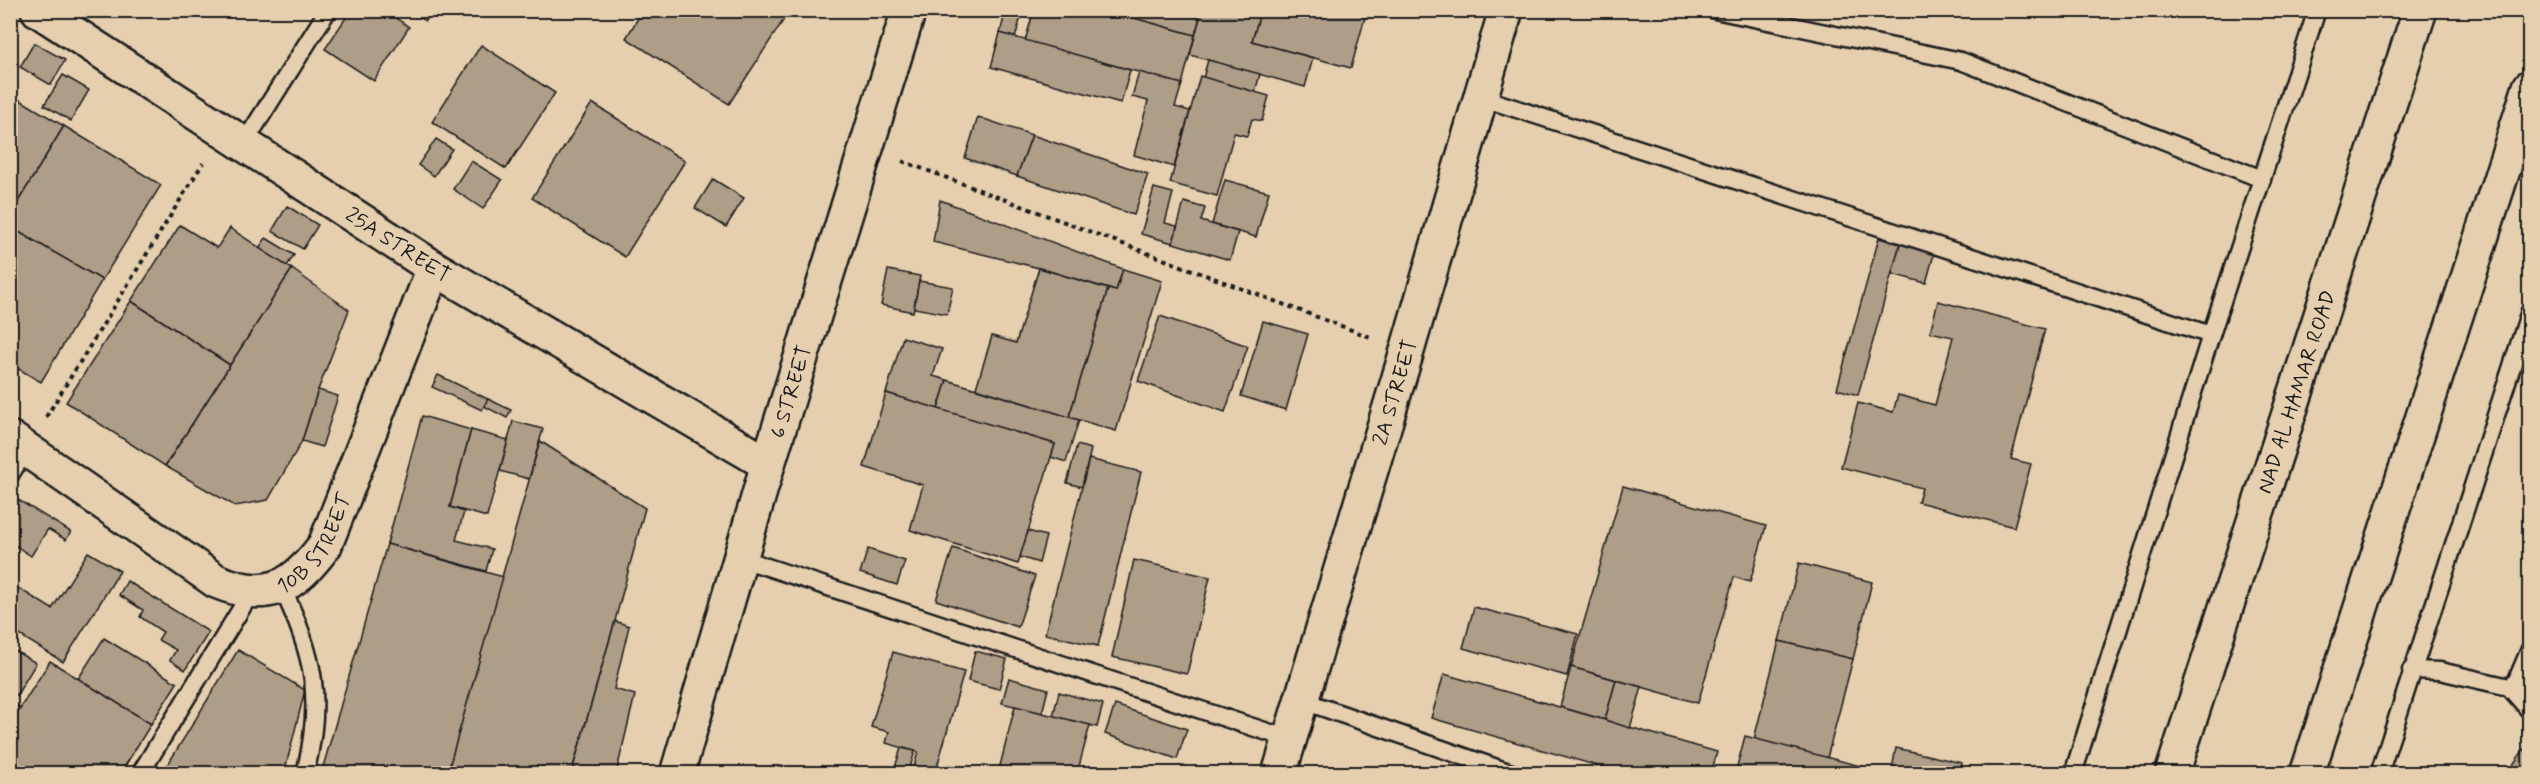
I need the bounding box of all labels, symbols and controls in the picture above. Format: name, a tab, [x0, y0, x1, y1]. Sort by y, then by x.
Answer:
street label: 25A STREET	[340, 201, 456, 290]
street label: NAD AL HAMAR ROAD	[2251, 287, 2343, 497]
street label: 2A STREET	[1366, 336, 1425, 449]
street label: 6 STREET	[764, 342, 819, 442]
street label: 10B STREET	[273, 489, 359, 601]

